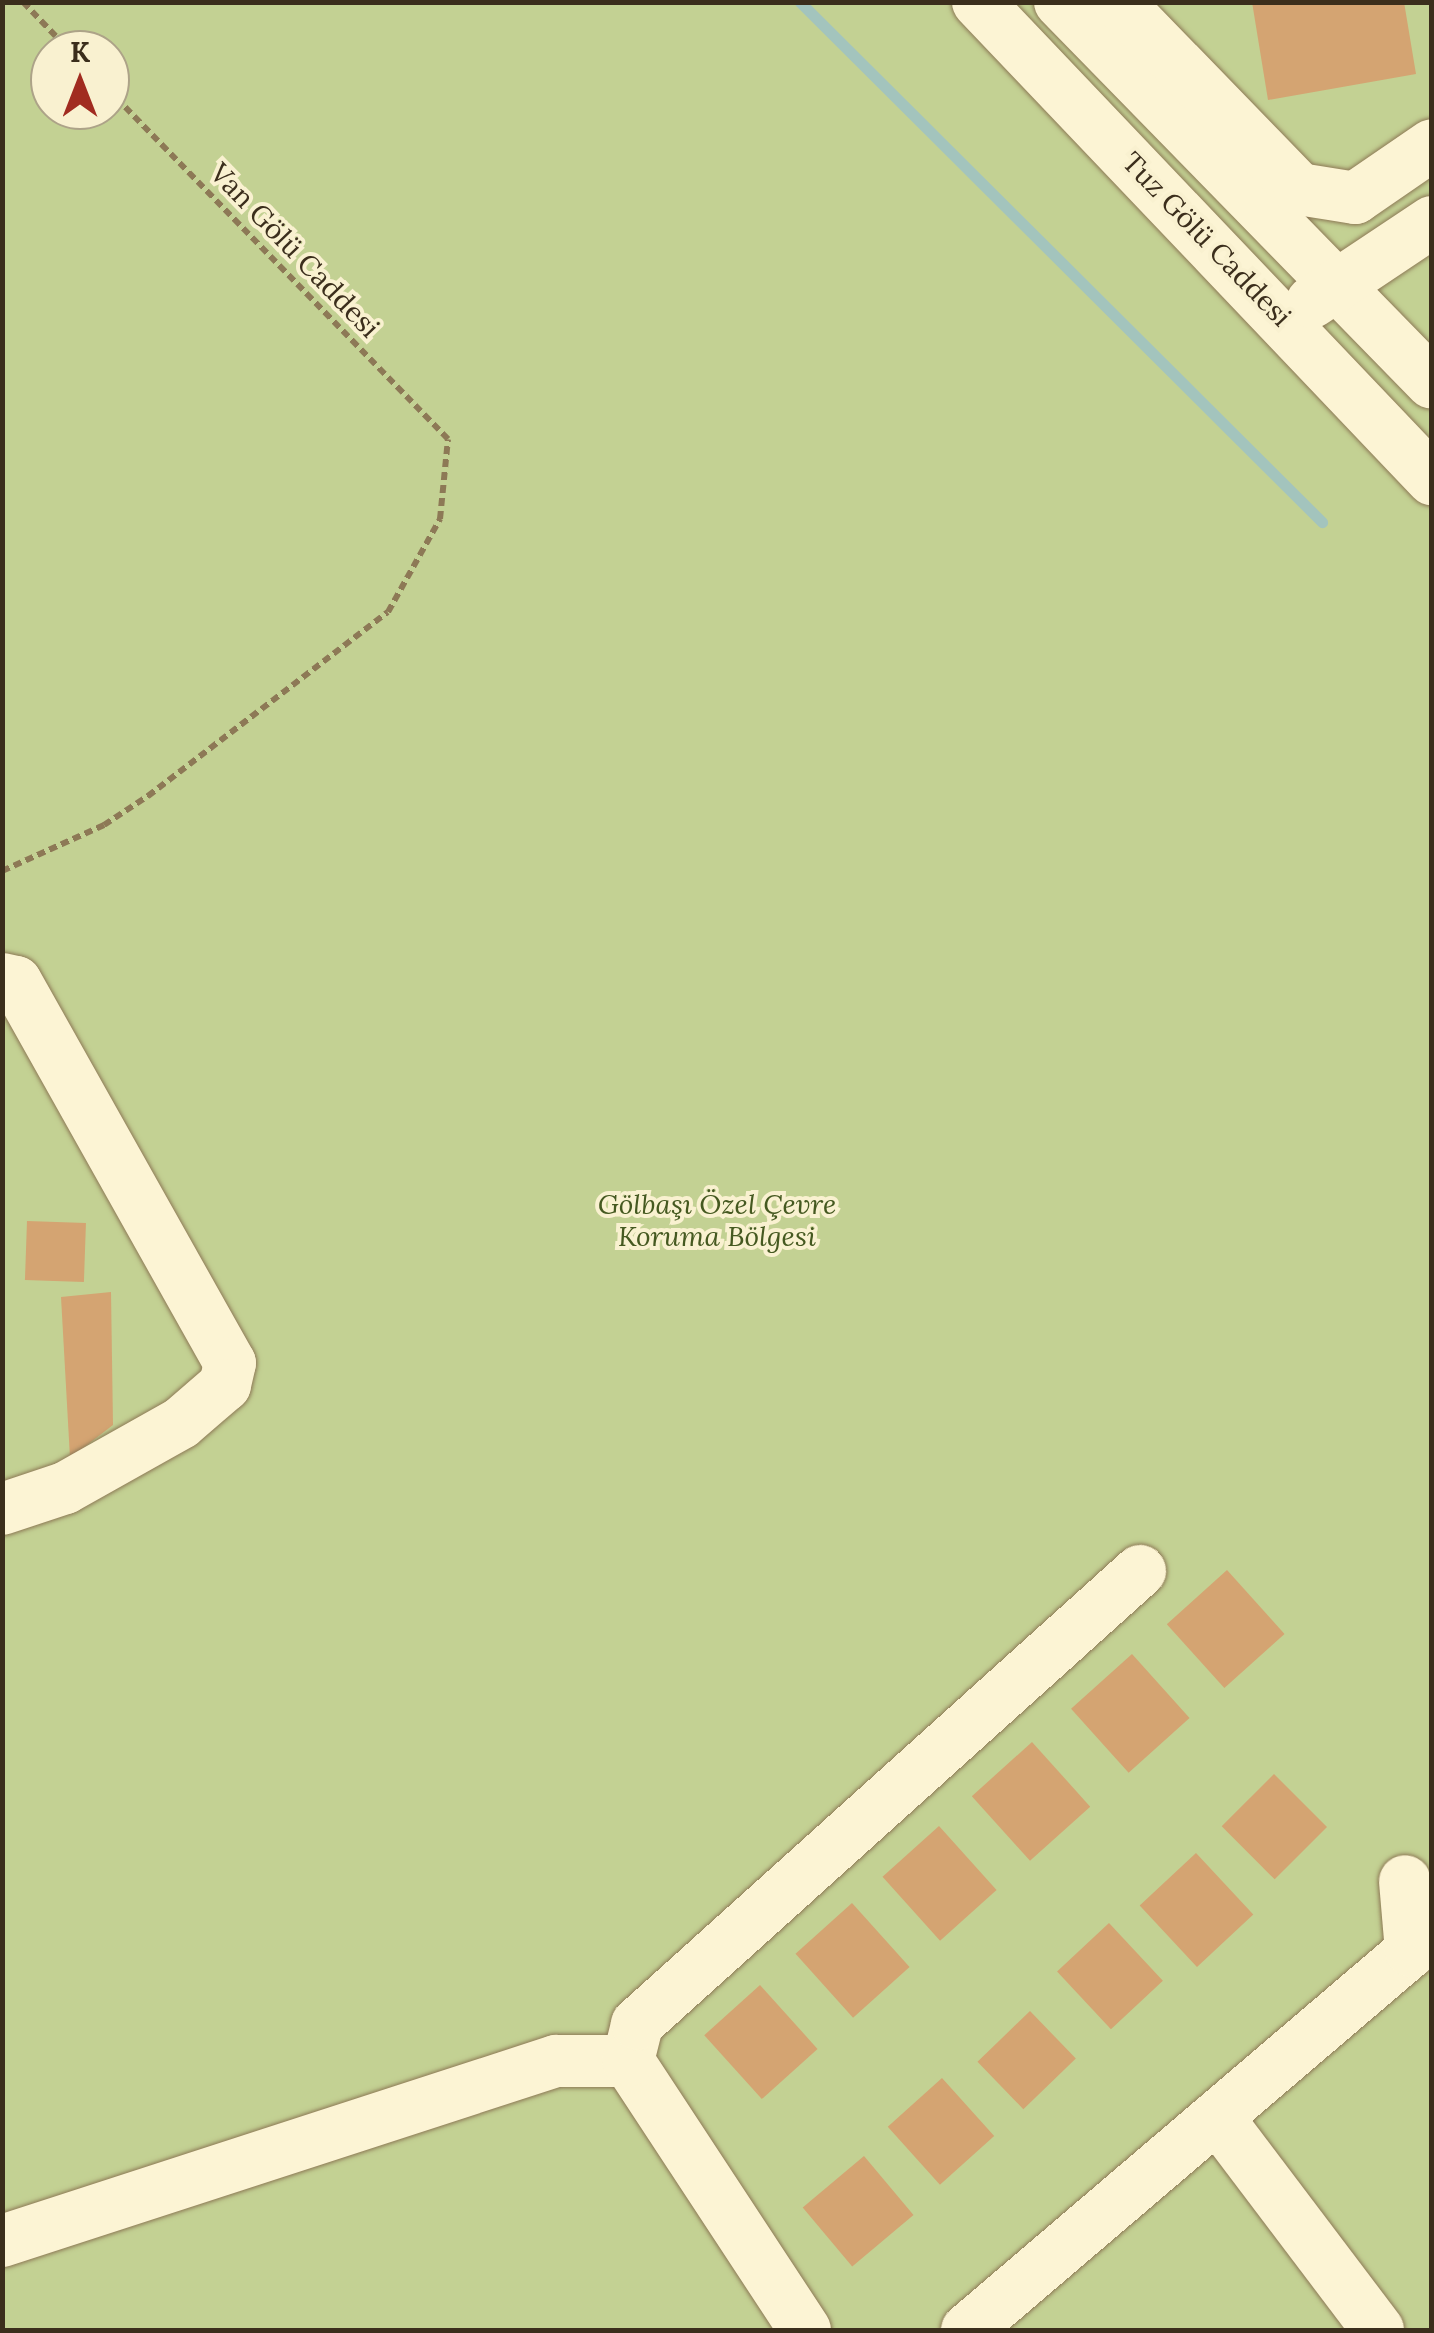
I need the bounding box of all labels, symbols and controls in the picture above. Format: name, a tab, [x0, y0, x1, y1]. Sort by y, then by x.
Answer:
north arrow	[30, 30, 130, 130]
text: K	[70, 34, 90, 70]
street label: Tuz Gölü Caddesi	[1115, 145, 1299, 333]
street label: Van Gölü Caddesi	[203, 156, 387, 344]
park label: Gölbaşı Özel Çevre Koruma Bölgesi	[598, 1187, 836, 1253]

